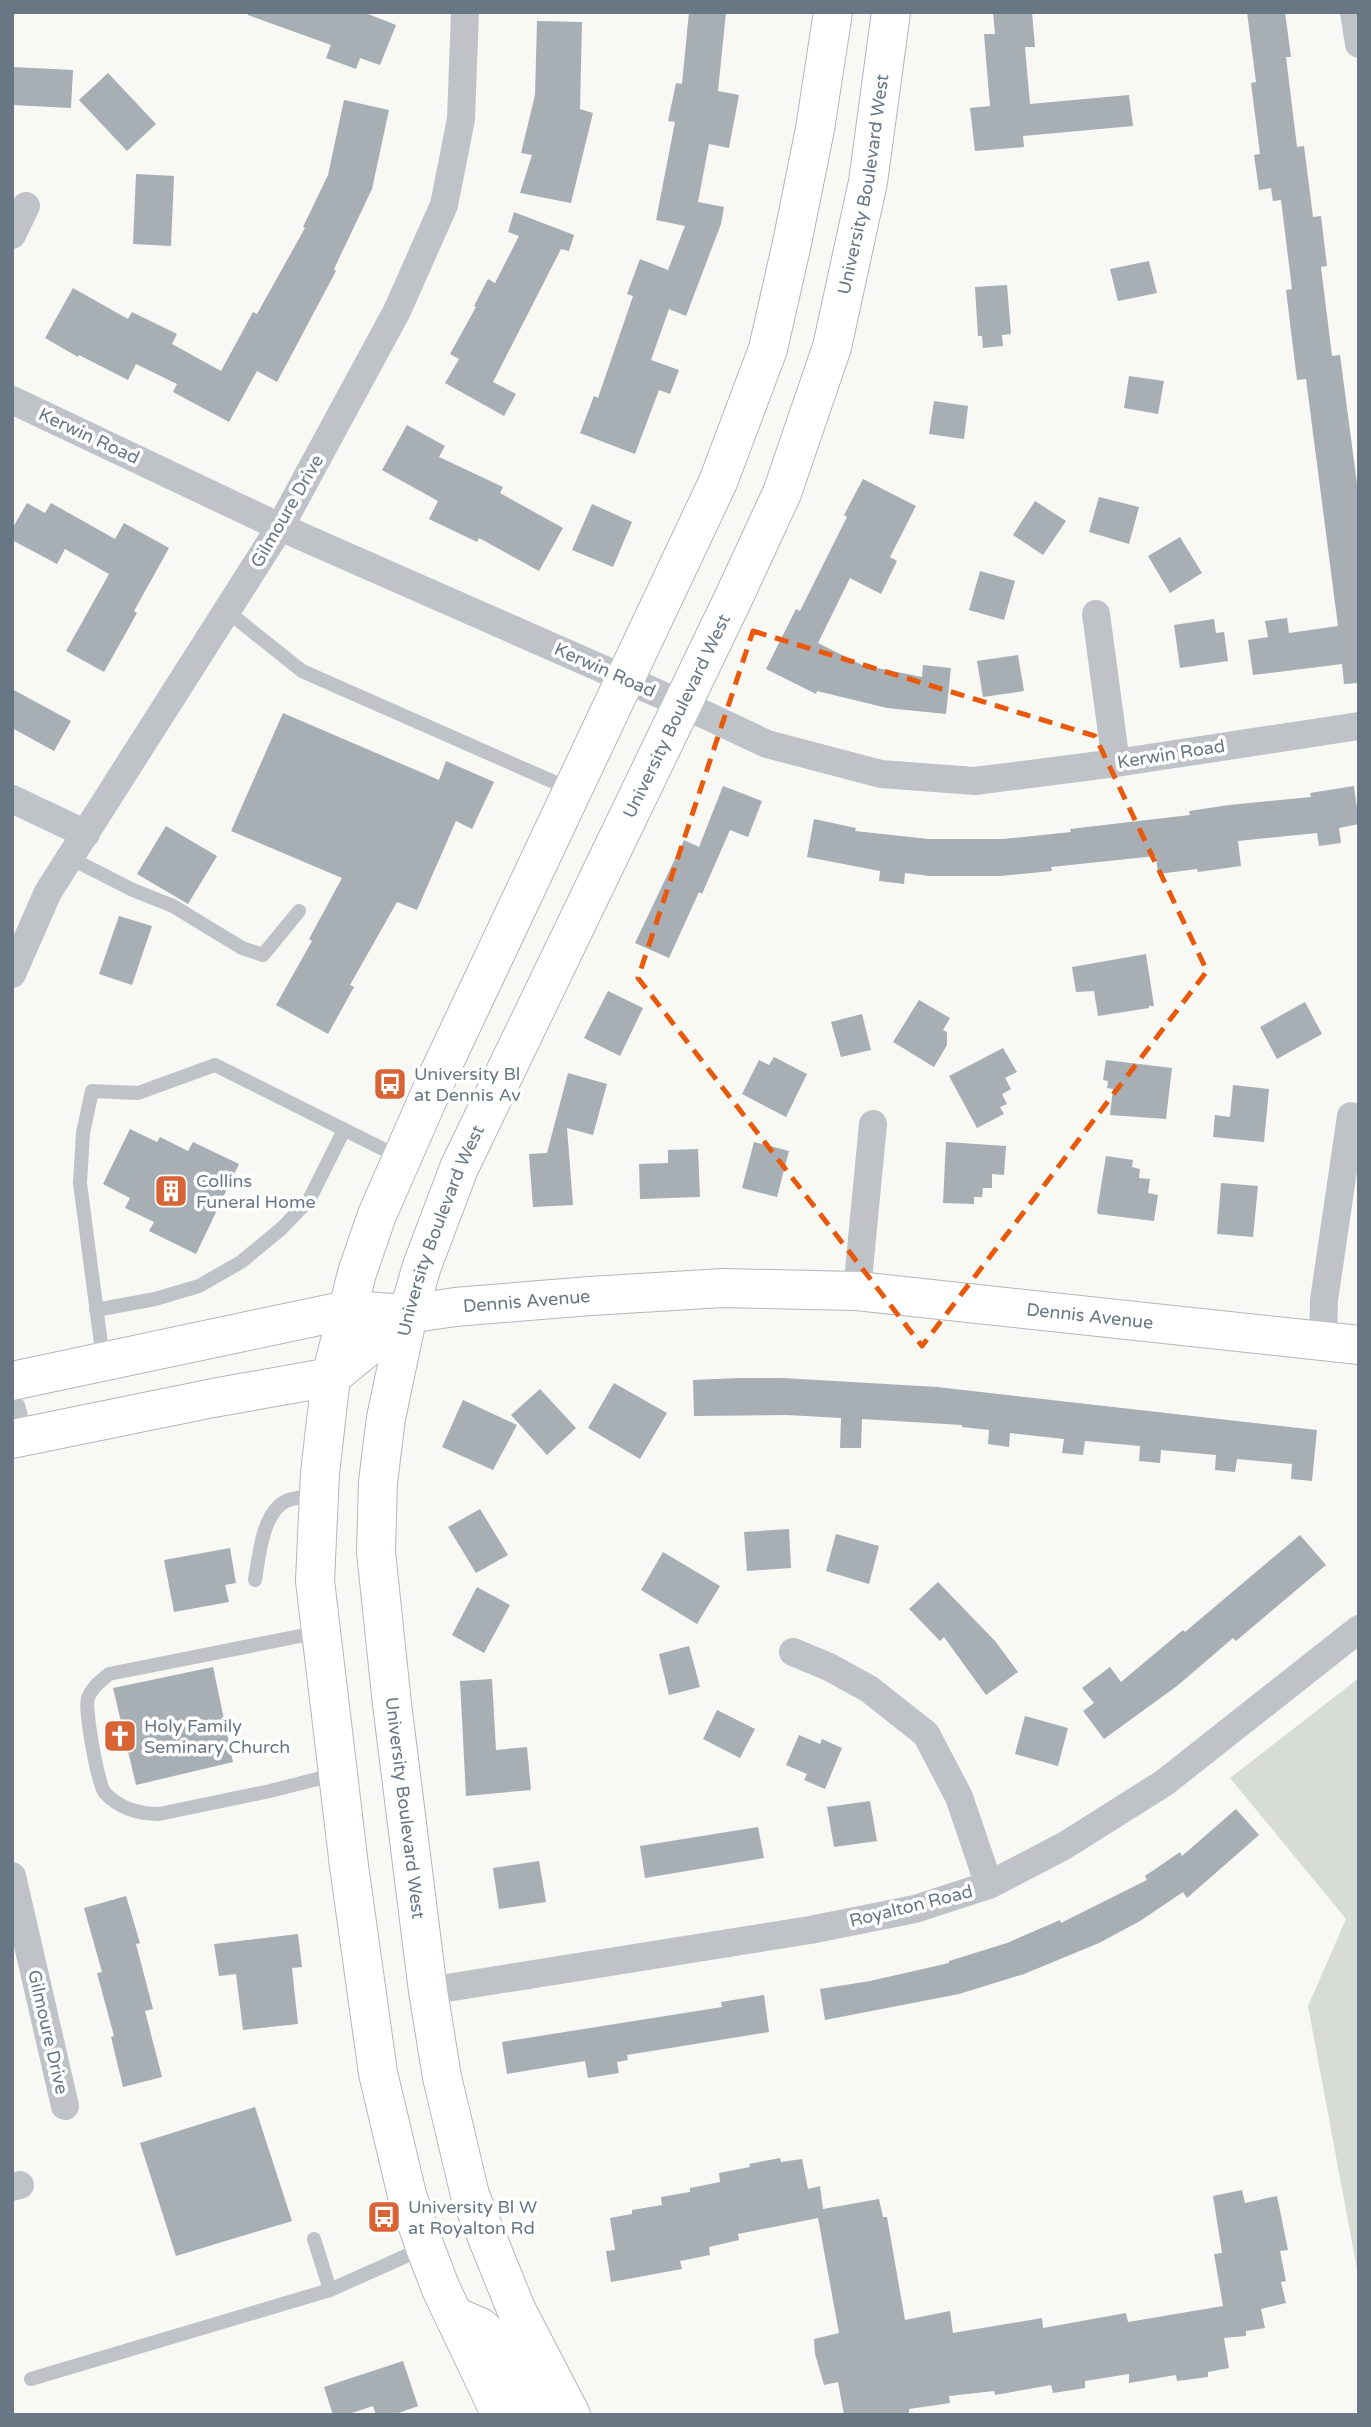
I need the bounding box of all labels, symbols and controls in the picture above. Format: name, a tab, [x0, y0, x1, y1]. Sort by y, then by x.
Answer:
street label: University Boulevard West	[833, 72, 894, 297]
street label: Kerwin Road	[35, 403, 143, 469]
street label: Gilmoure Drive	[246, 451, 328, 571]
street label: University Boulevard West	[618, 610, 735, 822]
street label: Kerwin Road	[551, 638, 659, 702]
street label: Kerwin Road	[1116, 735, 1226, 773]
place label: University Bl at Dennis Av	[414, 1063, 521, 1106]
bus stop icon: University Bl at Dennis Av	[371, 1065, 409, 1103]
street label: University Boulevard West	[393, 1121, 489, 1338]
place label: Collins Funeral Home	[196, 1170, 316, 1213]
building icon: Collins Funeral Home	[152, 1172, 190, 1210]
street label: Dennis Avenue	[462, 1285, 591, 1317]
street label: Dennis Avenue	[1025, 1298, 1154, 1334]
street label: University Boulevard West	[380, 1696, 430, 1920]
place label: Holy Family Seminary Church	[144, 1715, 290, 1758]
church icon: Holy Family Seminary Church	[101, 1717, 139, 1755]
street label: Royalton Road	[847, 1880, 975, 1932]
street label: Gilmoure Drive	[23, 1968, 73, 2096]
place label: University Bl W at Royalton Rd	[408, 2196, 537, 2239]
bus stop icon: University Bl W at Royalton Rd	[365, 2198, 403, 2236]

